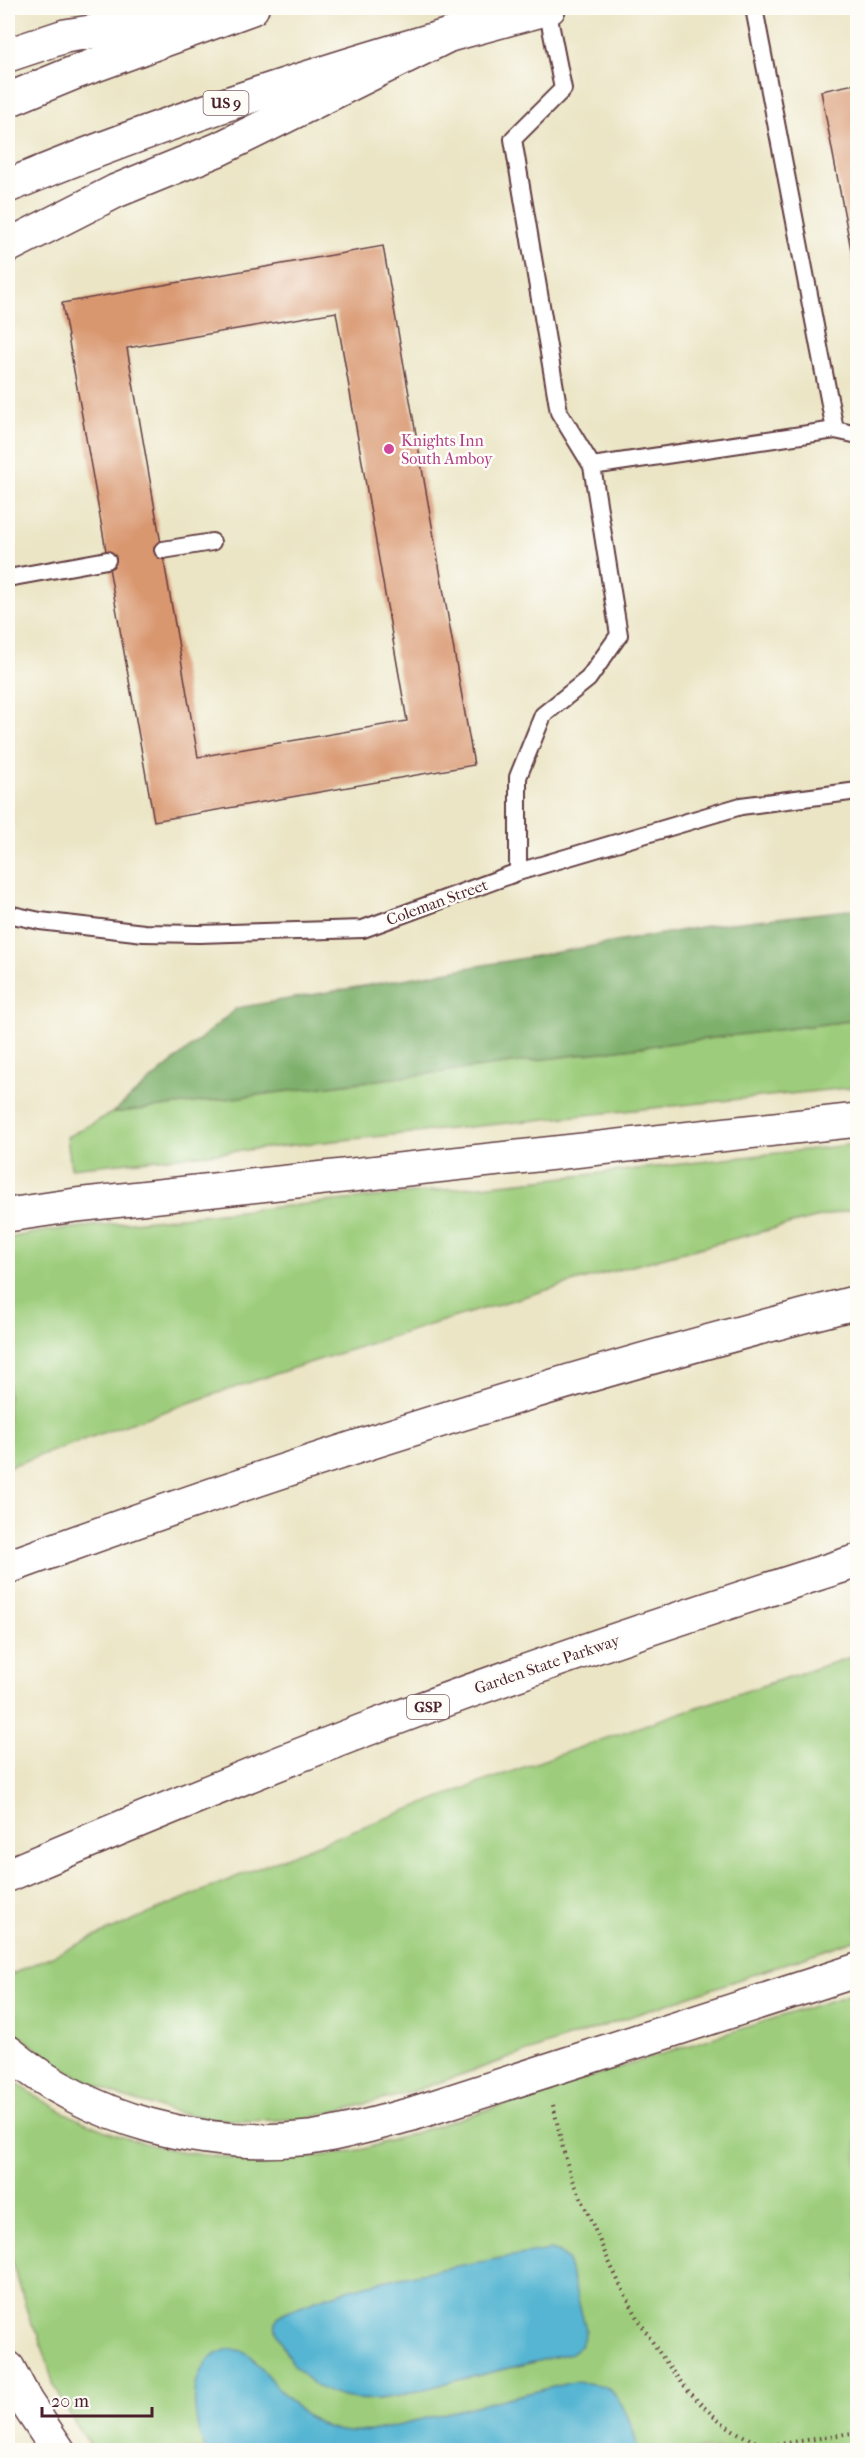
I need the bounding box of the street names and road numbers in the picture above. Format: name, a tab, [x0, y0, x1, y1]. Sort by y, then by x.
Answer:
road number: US 9	[204, 91, 248, 115]
street label: Coleman Street	[384, 875, 491, 929]
street label: Garden State Parkway	[472, 1630, 623, 1698]
road number: GSP	[407, 1695, 449, 1719]

